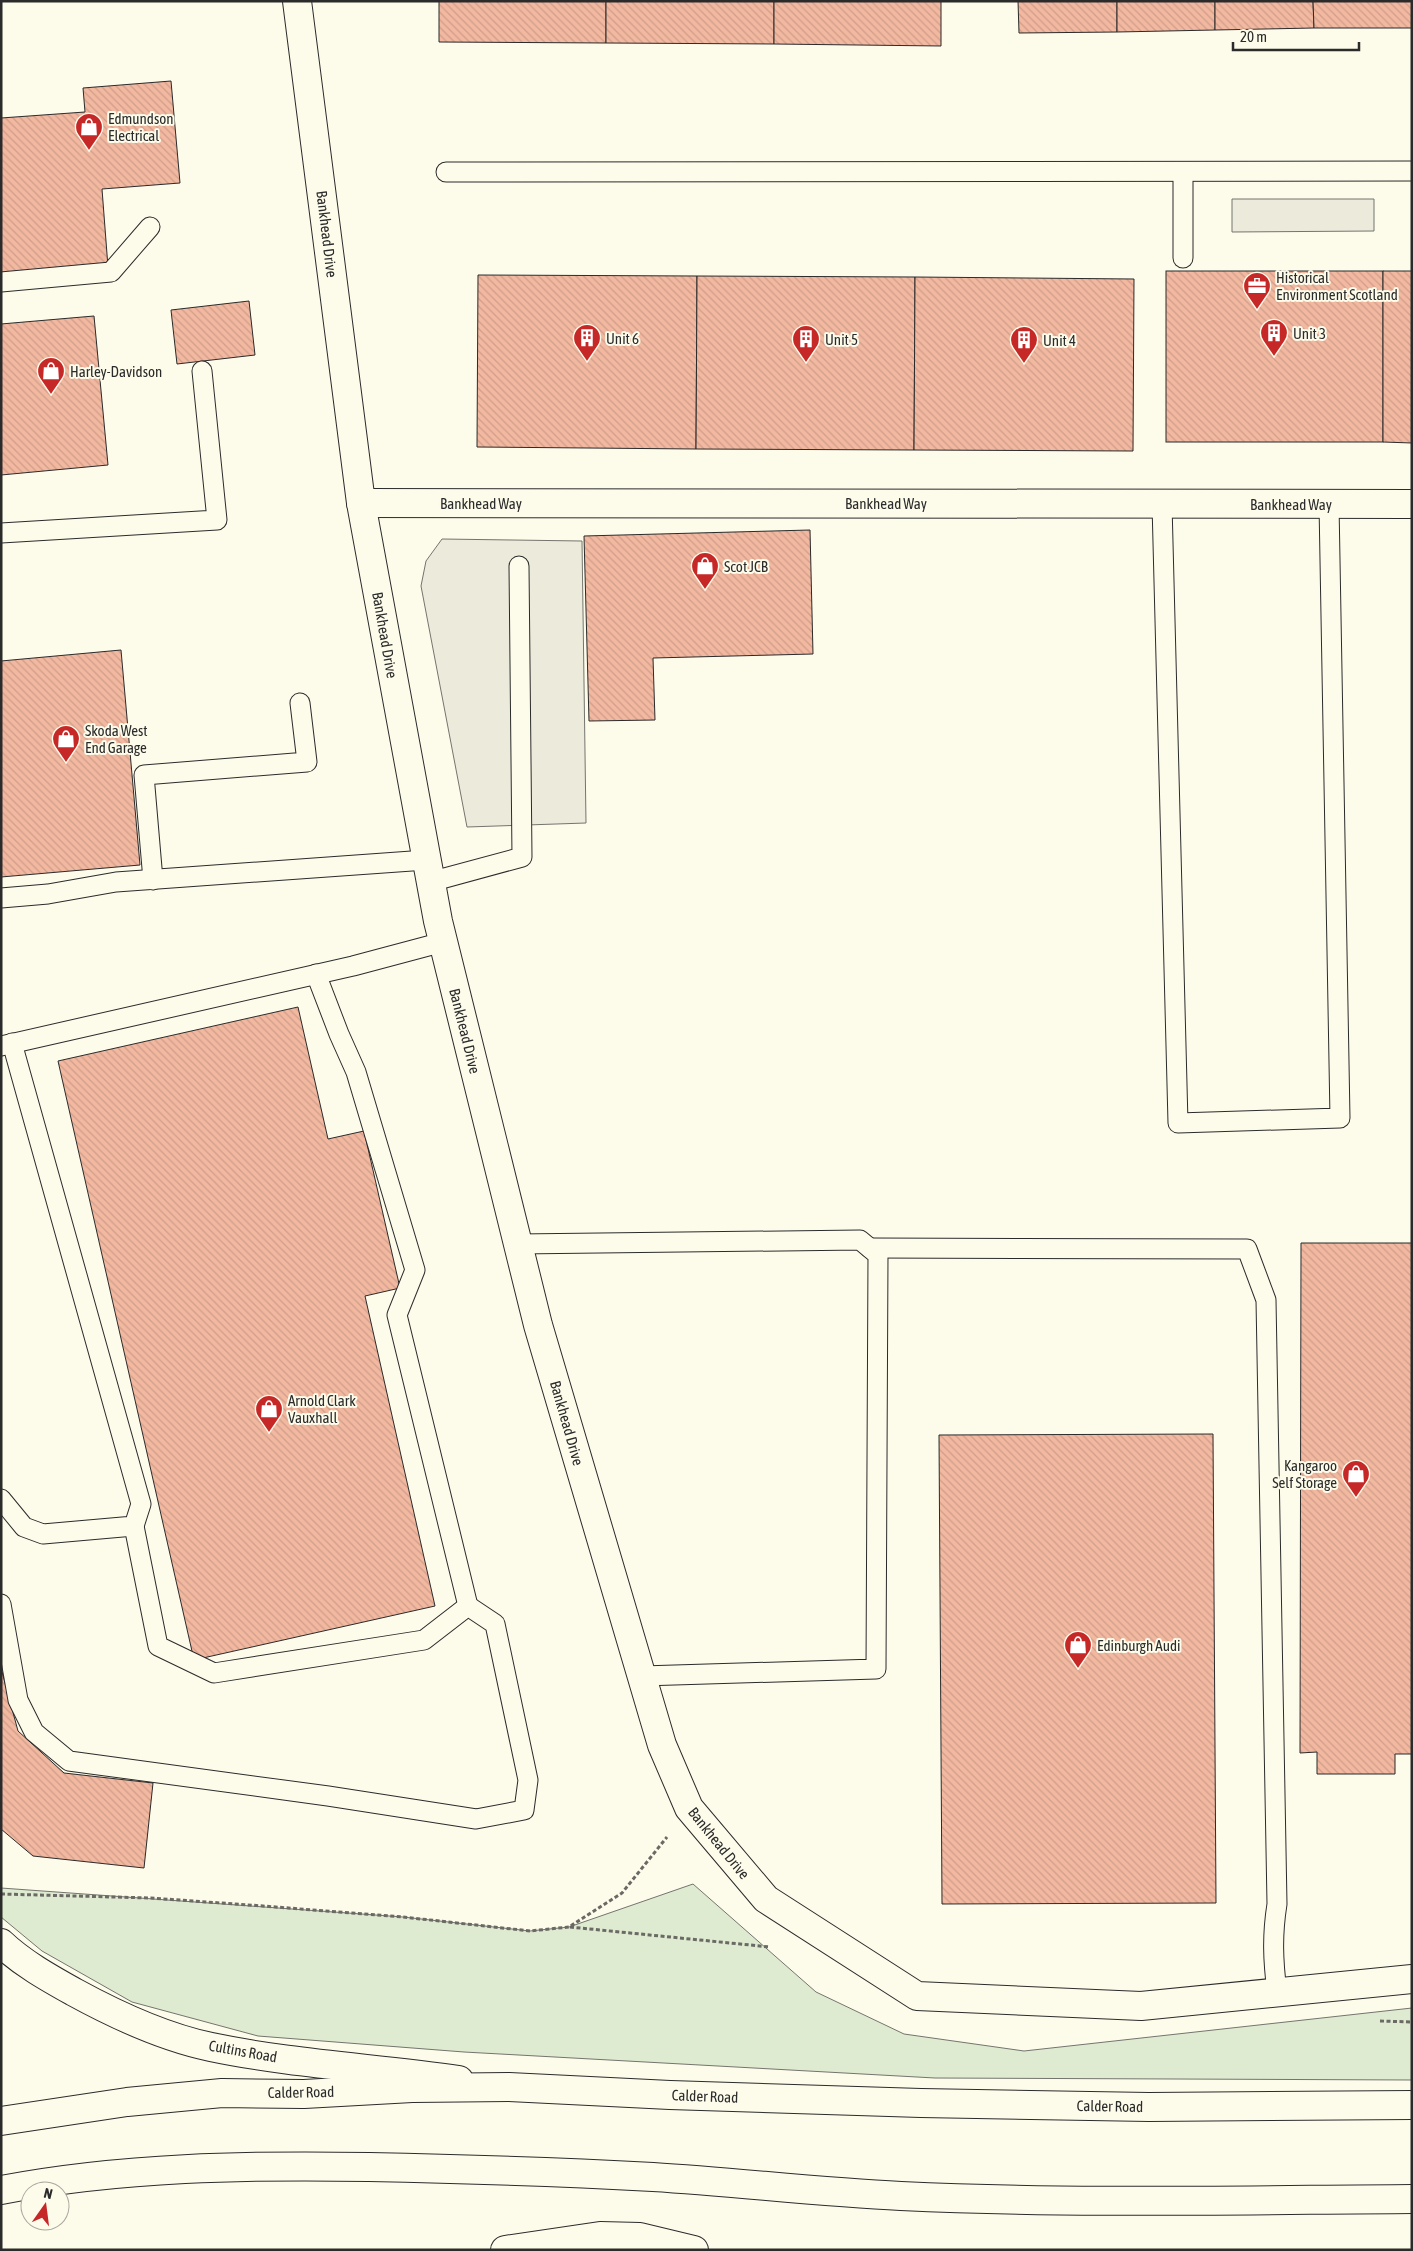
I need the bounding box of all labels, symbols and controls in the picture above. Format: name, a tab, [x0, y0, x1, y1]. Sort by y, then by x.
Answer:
scale bar	[1233, 20, 1359, 52]
text: 20 m	[1240, 28, 1267, 45]
place label: Edmundson Electrical	[108, 110, 174, 144]
shop icon: Edmundson Electrical	[74, 112, 104, 151]
street label: Bankhead Drive	[313, 190, 341, 279]
place label: Historical Environment Scotland	[1276, 269, 1398, 303]
office icon: Historical Environment Scotland	[1242, 271, 1272, 310]
building icon: Unit 3	[1259, 318, 1289, 357]
building icon: Unit 6	[572, 323, 602, 362]
building icon: Unit 5	[791, 324, 821, 363]
building icon: Unit 4	[1009, 325, 1039, 364]
place label: Unit 3	[1293, 325, 1326, 342]
place label: Unit 6	[606, 330, 639, 347]
place label: Unit 5	[825, 331, 858, 348]
place label: Unit 4	[1043, 332, 1076, 349]
shop icon: Harley-Davidson	[36, 356, 66, 395]
place label: Harley-Davidson	[70, 363, 162, 380]
street label: Bankhead Way	[440, 495, 522, 512]
street label: Bankhead Way	[845, 495, 927, 512]
street label: Bankhead Way	[1250, 496, 1332, 513]
shop icon: Scot JCB	[690, 551, 720, 590]
place label: Scot JCB	[724, 558, 768, 575]
street label: Bankhead Drive	[369, 591, 401, 680]
place label: Skoda West End Garage	[85, 722, 148, 756]
shop icon: Skoda West End Garage	[51, 724, 81, 763]
street label: Bankhead Drive	[446, 987, 484, 1076]
street label: Bankhead Drive	[547, 1379, 587, 1467]
place label: Arnold Clark Vauxhall	[288, 1392, 356, 1426]
shop icon: Arnold Clark Vauxhall	[254, 1394, 284, 1433]
place label: Kangaroo Self Storage	[1272, 1457, 1337, 1491]
shop icon: Kangaroo Self Storage	[1341, 1459, 1371, 1498]
shop icon: Edinburgh Audi	[1063, 1630, 1093, 1669]
place label: Edinburgh Audi	[1097, 1637, 1181, 1654]
street label: Bankhead Drive	[685, 1804, 753, 1882]
street label: Cultins Road	[208, 2037, 278, 2065]
street label: Calder Road	[268, 2083, 334, 2101]
street label: Calder Road	[671, 2086, 739, 2106]
street label: Calder Road	[1077, 2097, 1143, 2115]
north arrow	[20, 2181, 70, 2231]
text: N	[42, 2185, 54, 2202]

